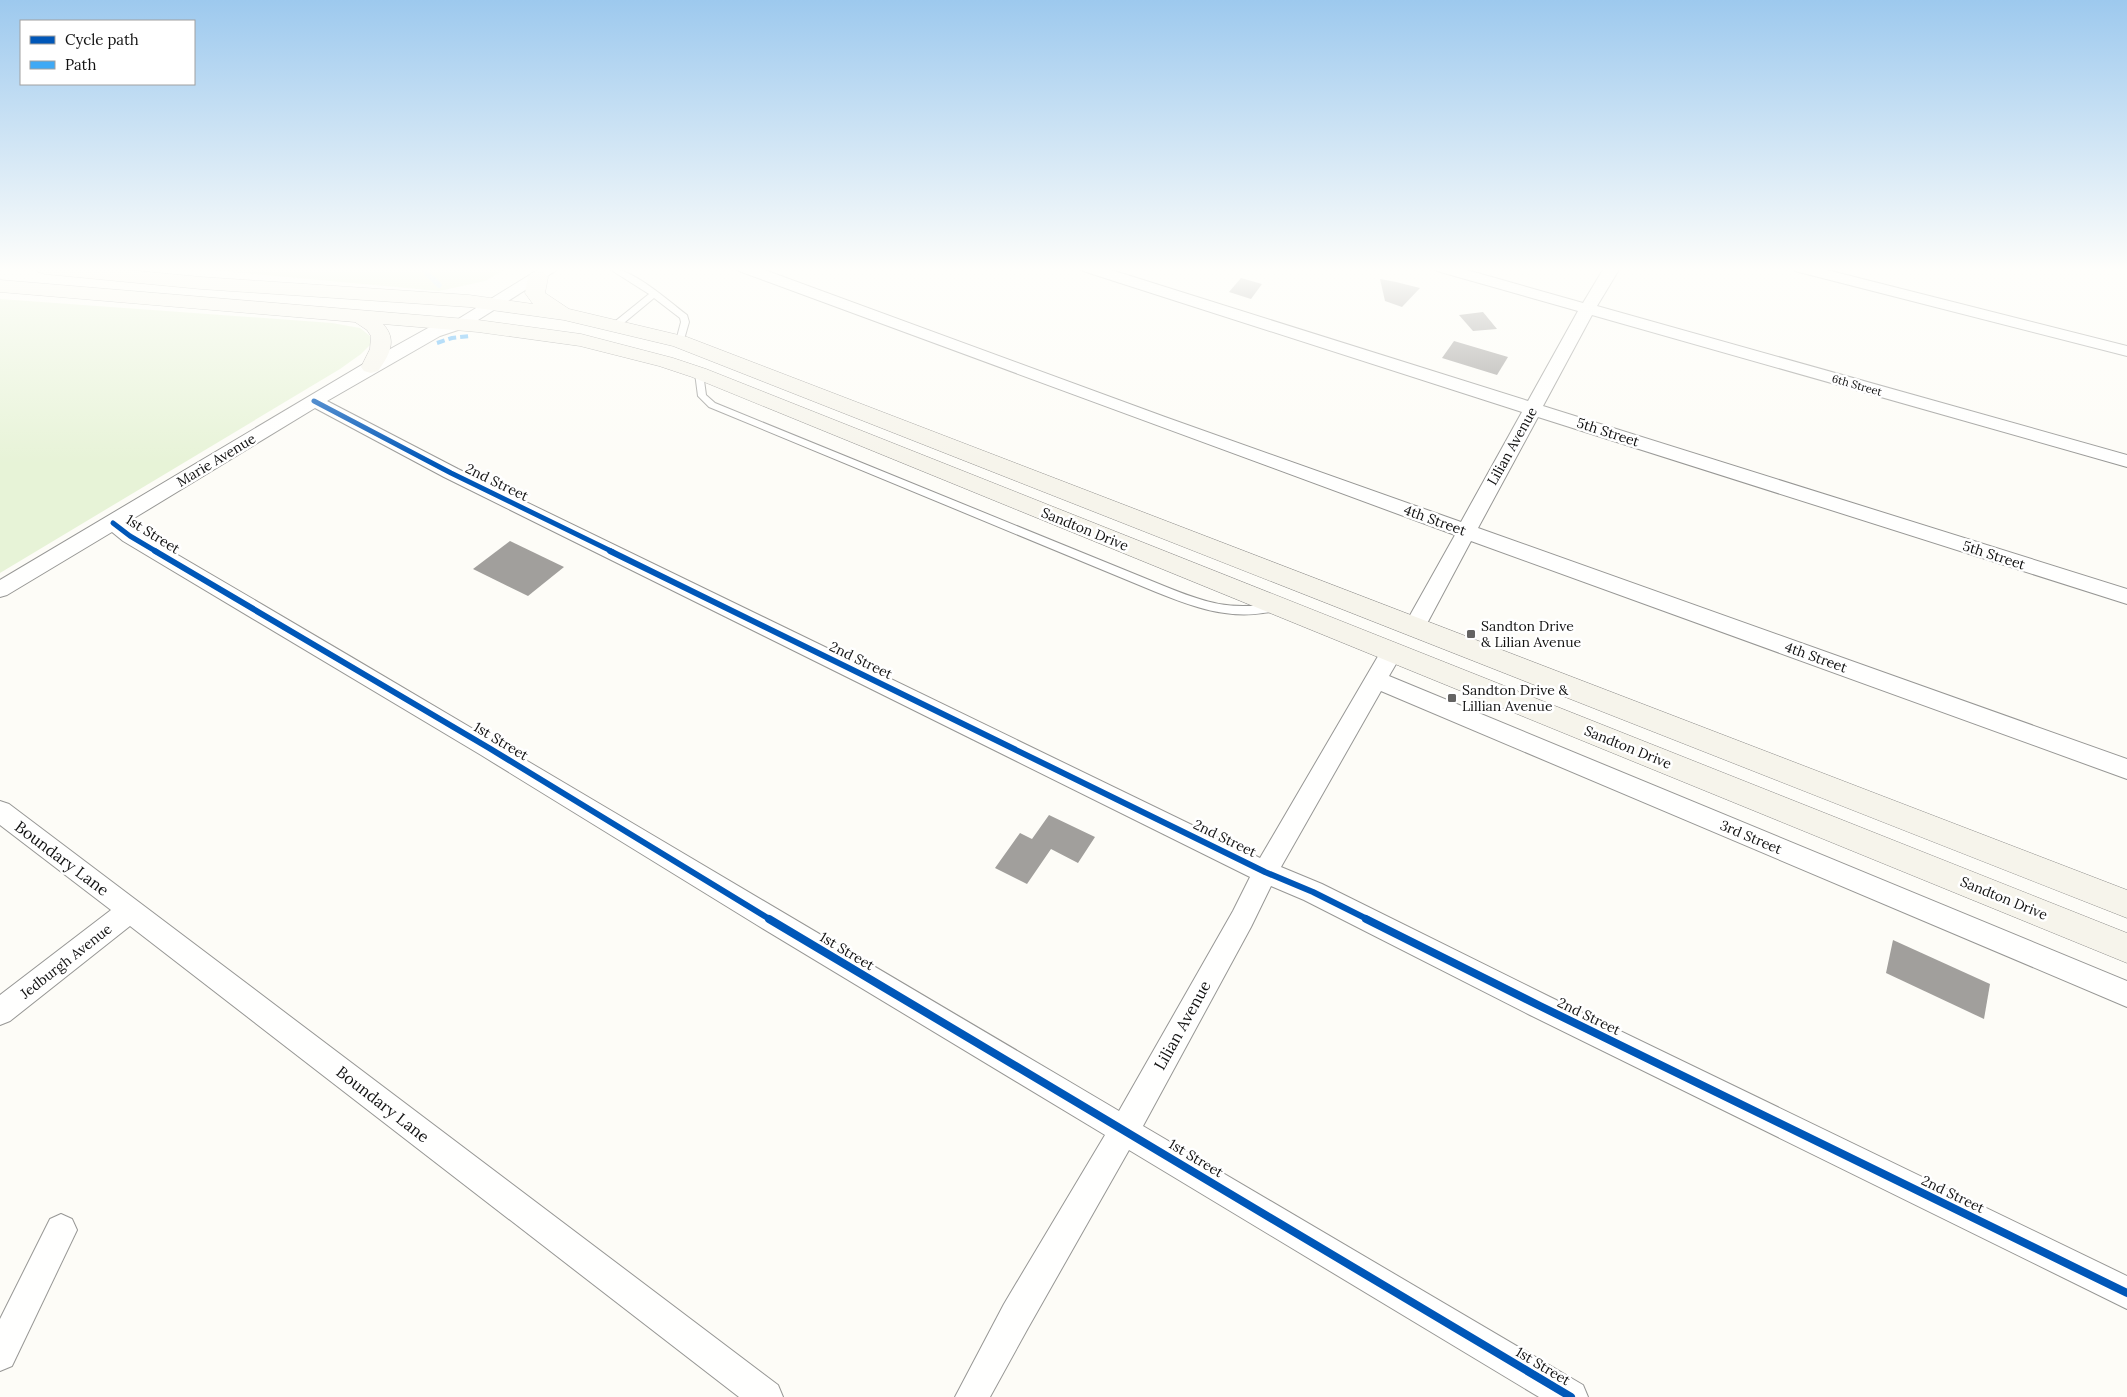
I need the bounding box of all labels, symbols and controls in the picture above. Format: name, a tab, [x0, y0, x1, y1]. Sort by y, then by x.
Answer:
legend	[20, 20, 195, 85]
text: Cycle path	[65, 30, 139, 49]
text: Path	[65, 55, 96, 74]
street label: 6th Street	[1830, 371, 1884, 399]
street label: Lilian Avenue	[1483, 403, 1541, 488]
street label: 5th Street	[1574, 413, 1642, 451]
street label: Marie Avenue	[173, 429, 259, 491]
street label: 2nd Street	[463, 459, 532, 505]
street label: 4th Street	[1401, 500, 1469, 540]
street label: Sandton Drive	[1039, 503, 1132, 555]
street label: 1st Street	[123, 510, 184, 558]
street label: 5th Street	[1960, 536, 2028, 574]
place label: Sandton Drive & Lilian Avenue	[1481, 617, 1582, 651]
marker: Sandton Drive & Lilian Avenue	[1465, 628, 1477, 640]
street label: 2nd Street	[827, 637, 896, 683]
street label: 4th Street	[1782, 637, 1850, 677]
place label: Sandton Drive & Lillian Avenue	[1462, 681, 1568, 715]
marker: Sandton Drive & Lillian Avenue	[1446, 692, 1458, 704]
street label: 1st Street	[470, 718, 532, 765]
street label: Sandton Drive	[1582, 721, 1675, 773]
street label: 2nd Street	[1191, 815, 1260, 861]
street label: Boundary Lane	[11, 816, 113, 900]
street label: 3rd Street	[1717, 816, 1785, 858]
street label: Sandton Drive	[1958, 872, 2051, 924]
street label: Jedburgh Avenue	[16, 919, 116, 1003]
street label: 1st Street	[816, 928, 878, 975]
street label: Lilian Avenue	[1149, 977, 1215, 1073]
street label: 2nd Street	[1555, 993, 1624, 1039]
street label: Boundary Lane	[333, 1061, 434, 1147]
street label: 1st Street	[1165, 1135, 1227, 1182]
street label: 2nd Street	[1919, 1171, 1988, 1217]
street label: 1st Street	[1512, 1343, 1574, 1390]

